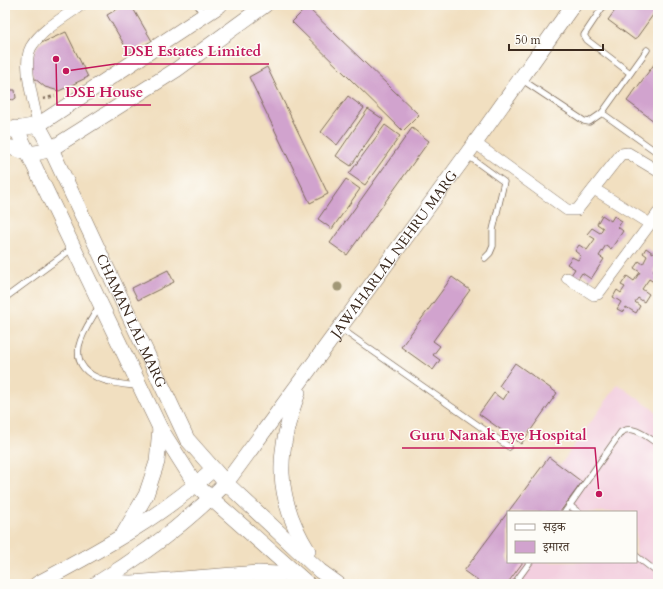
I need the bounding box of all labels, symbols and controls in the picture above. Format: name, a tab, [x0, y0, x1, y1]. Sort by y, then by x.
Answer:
scale bar	[509, 26, 603, 52]
text: 50 m	[515, 32, 542, 48]
callout: DSE Estates Limited	[115, 37, 269, 64]
text: DSE Estates Limited	[123, 41, 261, 61]
callout: DSE House	[57, 78, 151, 105]
text: DSE House	[65, 82, 143, 102]
street label: JAWAHARLAL NEHRU MARG	[325, 166, 462, 343]
street label: CHAMAN LAL MARG	[92, 251, 171, 391]
callout: Guru Nanak Eye Hospital	[402, 421, 595, 448]
text: Guru Nanak Eye Hospital	[409, 425, 587, 445]
legend	[507, 511, 637, 563]
text: सड़क	[542, 519, 567, 535]
text: इमारत	[542, 539, 570, 555]

